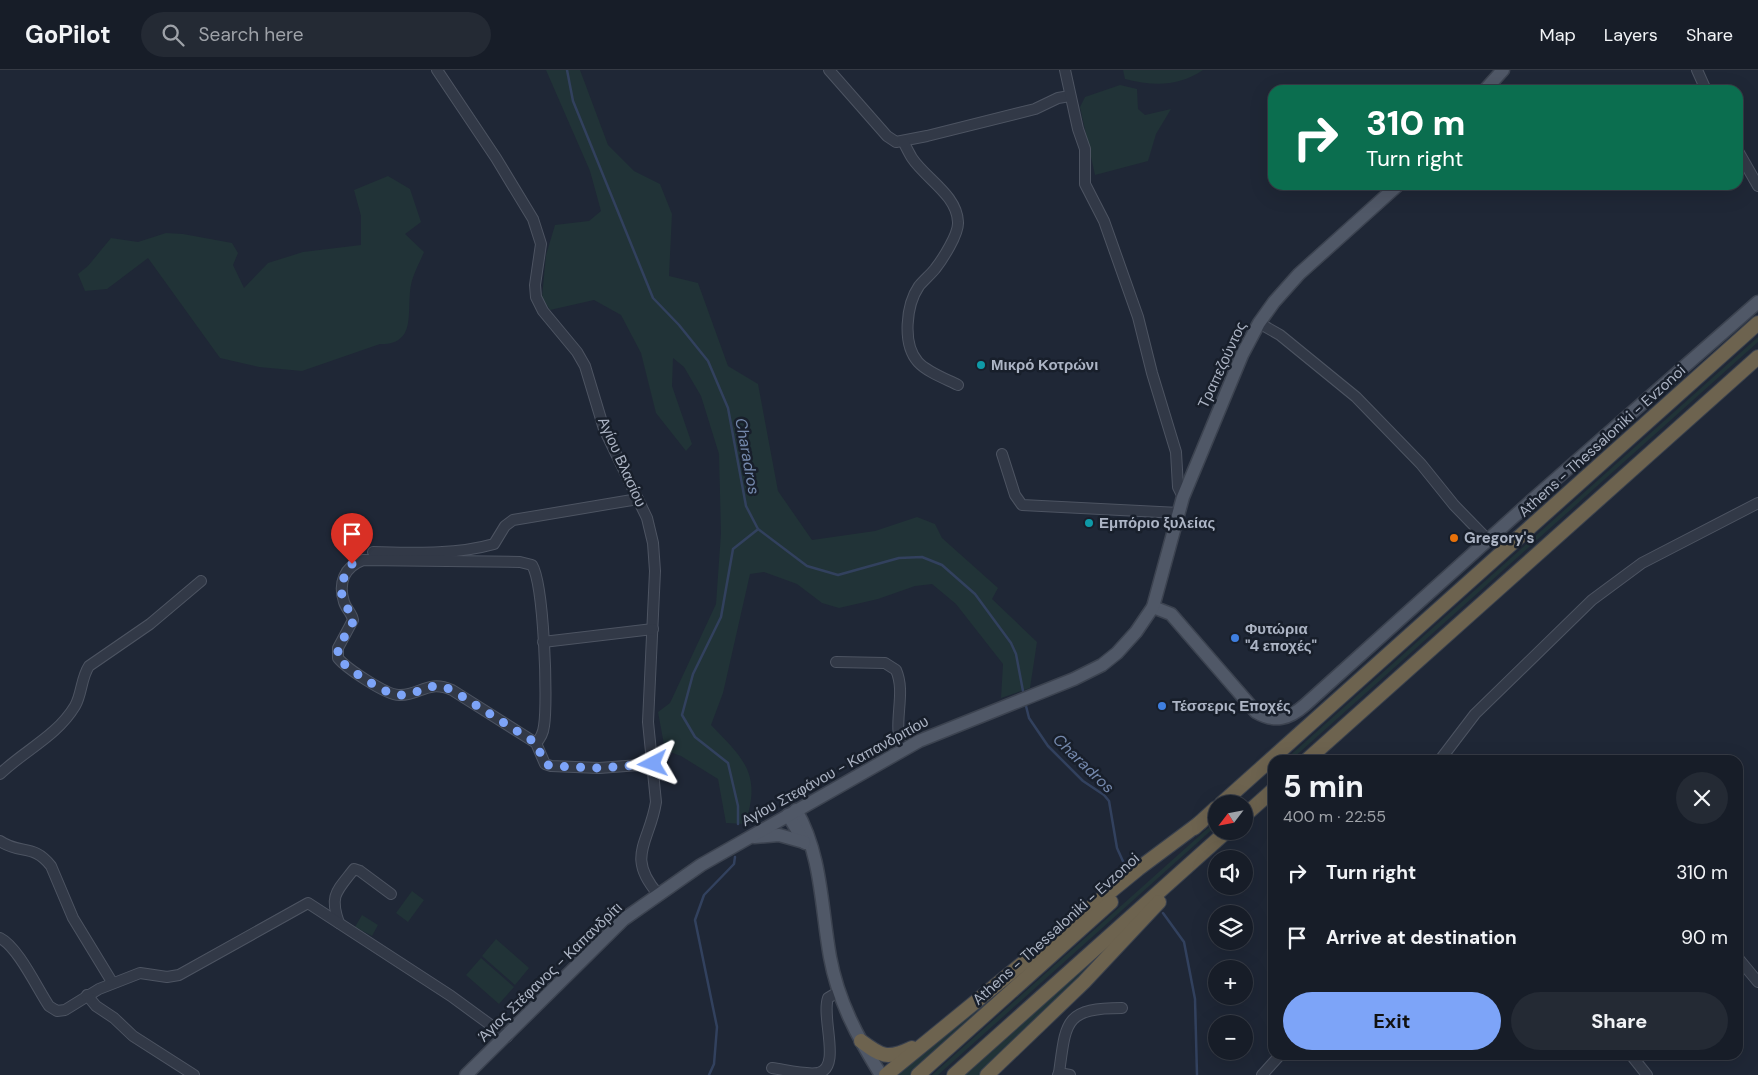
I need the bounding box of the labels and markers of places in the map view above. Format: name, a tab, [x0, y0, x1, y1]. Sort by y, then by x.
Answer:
place label: Μικρό Κοτρώνι	[991, 355, 1098, 375]
marker: Μικρό Κοτρώνι	[975, 359, 987, 371]
pin	[331, 513, 373, 564]
place label: Εμπόριο ξυλείας	[1099, 513, 1215, 533]
marker: Εμπόριο ξυλείας	[1083, 517, 1095, 529]
place label: Gregory's	[1464, 528, 1534, 548]
marker: Gregory's	[1448, 532, 1460, 544]
place label: Φυτώρια "4 εποχές"	[1245, 619, 1317, 656]
marker: Φυτώρια "4 εποχές"	[1229, 632, 1241, 644]
place label: Τέσσερις Εποχές	[1172, 696, 1291, 716]
marker: Τέσσερις Εποχές	[1156, 700, 1168, 712]

